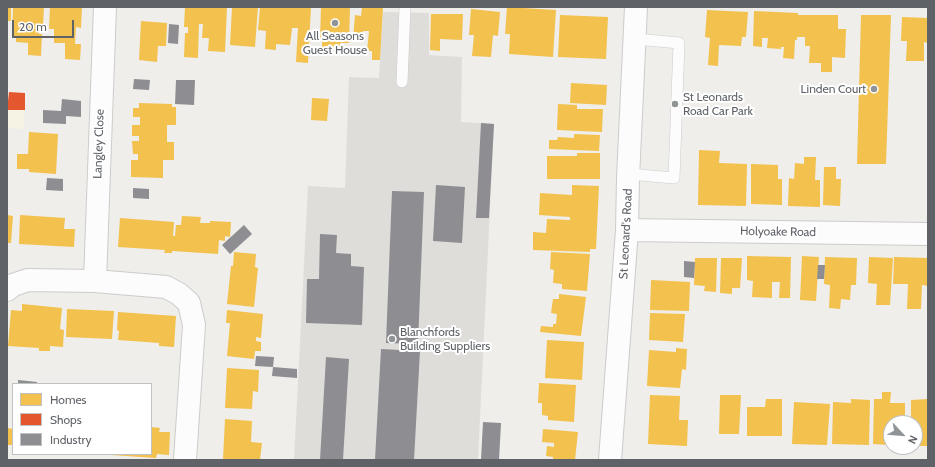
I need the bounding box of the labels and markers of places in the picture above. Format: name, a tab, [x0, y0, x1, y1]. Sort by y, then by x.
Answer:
marker: All Seasons Guest House	[330, 18, 340, 28]
place label: All Seasons Guest House	[303, 29, 367, 57]
place label: Linden Court	[801, 82, 866, 96]
marker: Linden Court	[869, 84, 879, 94]
place label: St Leonards Road Car Park	[683, 90, 753, 118]
marker: St Leonards Road Car Park	[670, 99, 680, 109]
place label: Blanchfords Building Suppliers	[400, 325, 490, 353]
marker: Blanchfords Building Suppliers	[387, 334, 397, 344]

